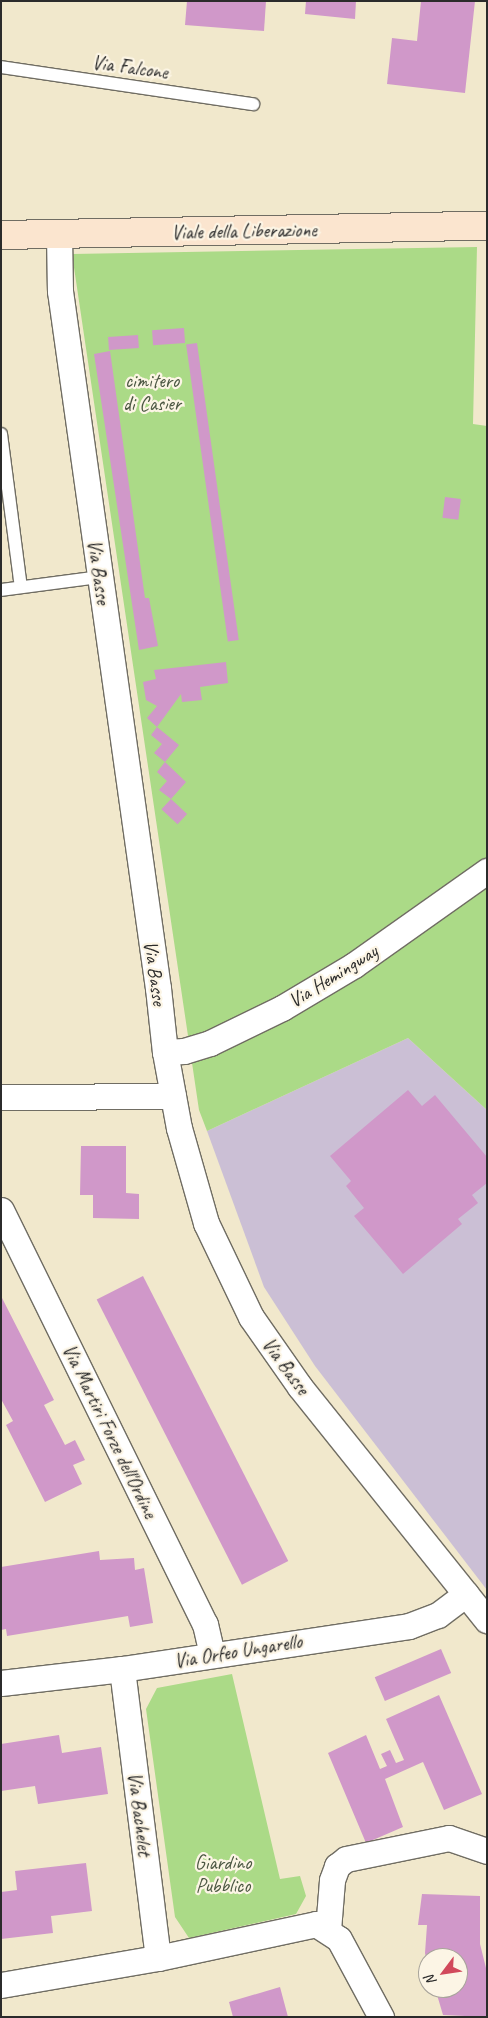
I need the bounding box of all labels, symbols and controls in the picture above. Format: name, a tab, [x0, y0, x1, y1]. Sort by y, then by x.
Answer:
street label: Via Falcone	[90, 50, 170, 84]
street label: Viale della Liberazione	[171, 218, 317, 244]
park label: cimitero di Casier	[123, 368, 181, 415]
street label: Via Basse	[83, 538, 115, 606]
street label: Via Basse	[139, 939, 171, 1007]
street label: Via Hemingway	[284, 939, 382, 1013]
street label: Via Basse	[257, 1332, 315, 1400]
street label: Via Martiri Forze dell'Ordine	[57, 1340, 163, 1522]
street label: Via Orfeo Ungarello	[172, 1629, 304, 1673]
street label: Via Bachelet	[123, 1770, 157, 1858]
park label: Giardino Pubblico	[195, 1850, 251, 1897]
north arrow	[418, 1948, 468, 1998]
text: N	[421, 1972, 440, 1989]

